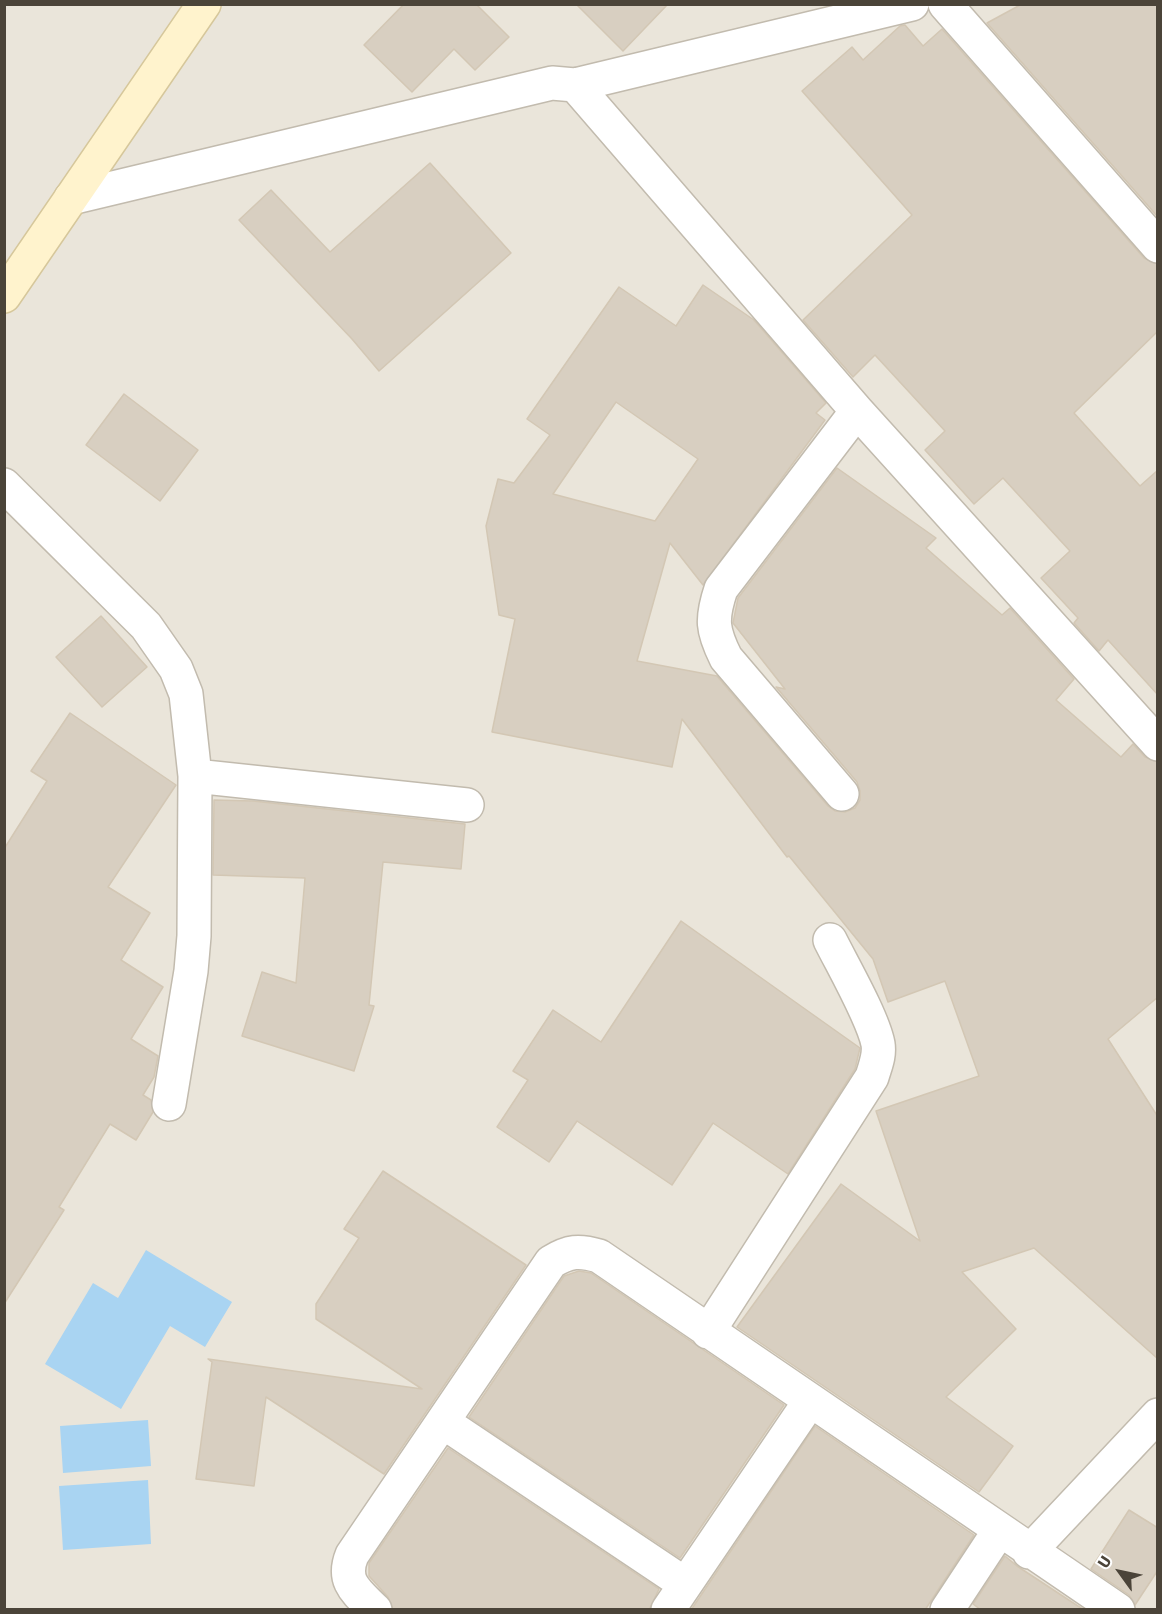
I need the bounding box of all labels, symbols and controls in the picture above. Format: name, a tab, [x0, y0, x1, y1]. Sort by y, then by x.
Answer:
north arrow	[1090, 1542, 1150, 1602]
text: U	[1094, 1552, 1115, 1571]

